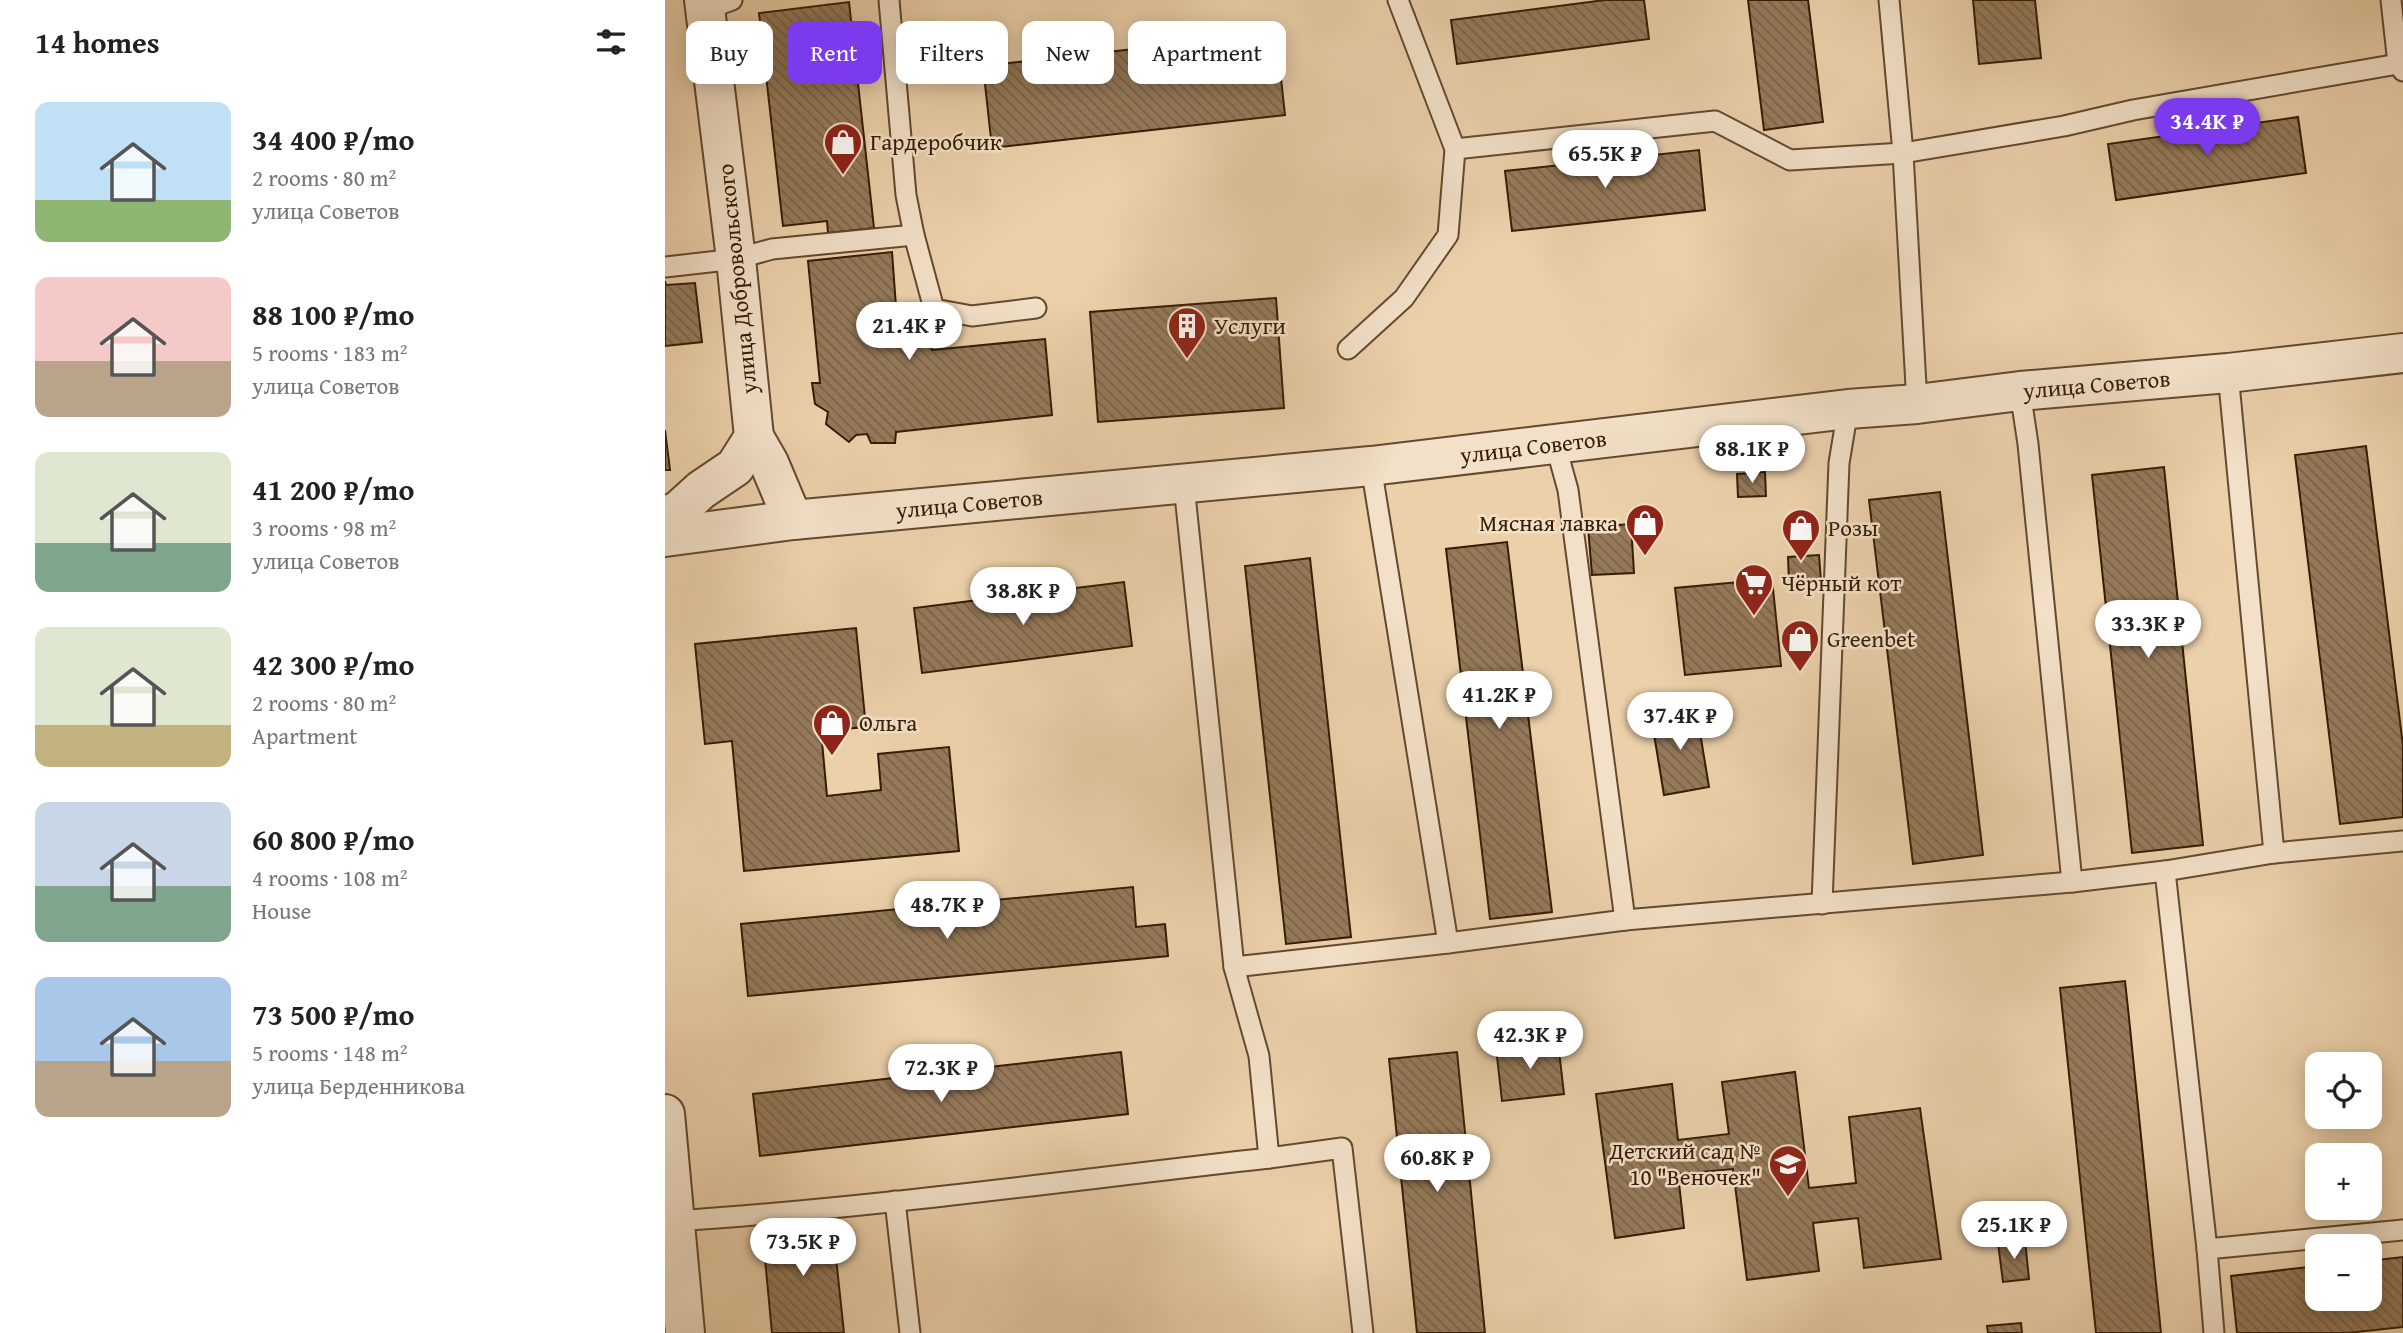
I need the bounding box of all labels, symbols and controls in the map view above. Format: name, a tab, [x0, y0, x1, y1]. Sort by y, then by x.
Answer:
text: 14 homes	[35, 20, 160, 64]
chip: Buy	[686, 21, 773, 84]
chip: Rent	[787, 21, 882, 84]
chip: Filters	[896, 21, 1008, 84]
chip: New	[1022, 21, 1114, 84]
chip: Apartment	[1128, 21, 1286, 84]
icon: filters	[592, 23, 630, 61]
pin: 34.4K ₽	[2142, 99, 2272, 158]
text: 34.4K ₽	[2170, 104, 2244, 137]
text: 34 400 ₽/mo	[252, 117, 415, 161]
shop icon: Гардеробчик	[822, 121, 864, 176]
place label: Гардеробчик	[870, 125, 1002, 158]
icon: home	[91, 130, 175, 214]
pin: 65.5K ₽	[1540, 130, 1670, 190]
text: 65.5K ₽	[1568, 136, 1642, 169]
text: 2 rooms · 80 m²	[252, 161, 396, 194]
street label: улица Добровольского	[708, 162, 765, 397]
text: улица Советов	[252, 194, 399, 227]
text: 88 100 ₽/mo	[252, 292, 415, 336]
pin: 21.4K ₽	[844, 302, 974, 362]
icon: home	[91, 305, 175, 389]
building icon: Услуги	[1166, 305, 1208, 360]
text: 21.4K ₽	[872, 308, 946, 341]
place label: Услуги	[1214, 309, 1286, 342]
text: 5 rooms · 183 m²	[252, 336, 407, 369]
street label: улица Советов	[2021, 361, 2172, 407]
text: улица Советов	[252, 369, 399, 402]
street label: улица Советов	[1457, 421, 1608, 471]
pin: 88.1K ₽	[1687, 426, 1817, 485]
text: 88.1K ₽	[1715, 431, 1789, 464]
text: 41 200 ₽/mo	[252, 467, 415, 511]
icon: home	[91, 480, 175, 564]
street label: улица Советов	[893, 480, 1044, 526]
shop icon: Мясная лавка	[1624, 502, 1666, 557]
place label: Мясная лавка	[1479, 506, 1618, 539]
shop icon: Розы	[1780, 507, 1822, 562]
text: 3 rooms · 98 m²	[252, 511, 396, 544]
place label: Розы	[1828, 511, 1878, 544]
text: улица Советов	[252, 544, 399, 577]
supermarket icon: Чёрный кот	[1733, 562, 1775, 617]
place label: Чёрный кот	[1781, 566, 1901, 599]
pin: 38.8K ₽	[958, 568, 1088, 627]
text: 38.8K ₽	[986, 573, 1060, 606]
pin: 33.3K ₽	[2083, 600, 2213, 660]
text: 33.3K ₽	[2111, 606, 2185, 639]
shop icon: Greenbet	[1779, 618, 1821, 673]
place label: Greenbet	[1827, 622, 1915, 655]
text: 42 300 ₽/mo	[252, 642, 415, 686]
icon: home	[91, 655, 175, 739]
pin: 41.2K ₽	[1434, 672, 1564, 731]
text: 41.2K ₽	[1462, 677, 1536, 710]
text: 2 rooms · 80 m²	[252, 686, 396, 719]
pin: 37.4K ₽	[1615, 692, 1745, 752]
text: 37.4K ₽	[1643, 698, 1717, 731]
shop icon: Ольга	[811, 702, 853, 757]
place label: Ольга	[859, 706, 917, 739]
text: Apartment	[252, 719, 357, 752]
text: 60 800 ₽/mo	[252, 817, 415, 861]
icon: home	[91, 830, 175, 914]
text: 4 rooms · 108 m²	[252, 861, 407, 894]
pin: 48.7K ₽	[882, 881, 1012, 941]
text: 48.7K ₽	[910, 887, 984, 920]
text: House	[252, 894, 311, 927]
text: 73 500 ₽/mo	[252, 992, 415, 1036]
icon: home	[91, 1005, 175, 1089]
pin: 42.3K ₽	[1465, 1012, 1595, 1071]
text: 42.3K ₽	[1493, 1017, 1567, 1050]
text: 5 rooms · 148 m²	[252, 1036, 407, 1069]
pin: 72.3K ₽	[876, 1044, 1006, 1104]
text: 72.3K ₽	[904, 1050, 978, 1083]
map controls	[2305, 1052, 2382, 1311]
button: locate	[2305, 1052, 2382, 1129]
text: улица Берденникова	[252, 1069, 465, 1102]
pin: 60.8K ₽	[1372, 1134, 1502, 1194]
place label: Детский сад № 10 "Веночек"	[1608, 1134, 1761, 1193]
text: 60.8K ₽	[1400, 1140, 1474, 1173]
school or university icon: Детский сад № 10 "Веночек"	[1767, 1143, 1809, 1198]
button: +	[2305, 1143, 2382, 1220]
pin: 25.1K ₽	[1949, 1202, 2079, 1261]
text: 25.1K ₽	[1977, 1207, 2051, 1240]
pin: 73.5K ₽	[738, 1218, 868, 1278]
text: 73.5K ₽	[766, 1224, 840, 1257]
button: −	[2305, 1234, 2382, 1311]

